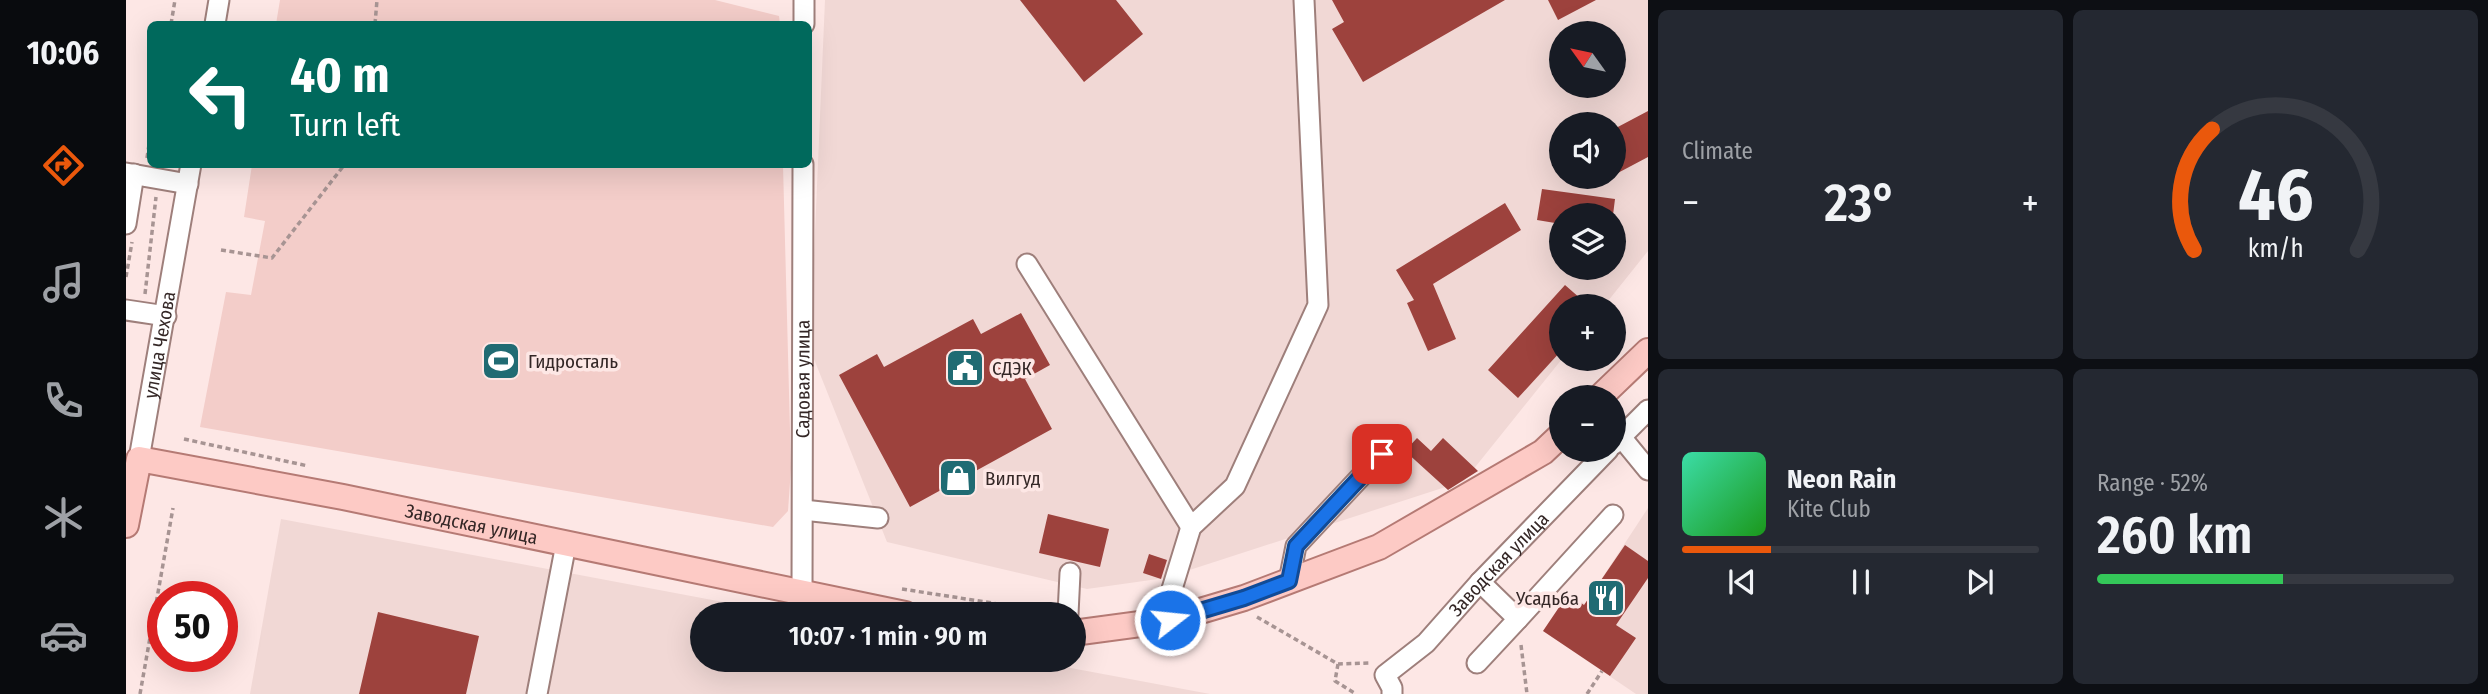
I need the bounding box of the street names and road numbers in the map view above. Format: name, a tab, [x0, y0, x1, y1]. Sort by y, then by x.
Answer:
street label: улица Чехова	[139, 289, 180, 400]
street label: Садовая улица	[791, 320, 815, 438]
street label: Заводская улица	[403, 499, 540, 549]
street label: Заводская улица	[1444, 507, 1553, 621]

